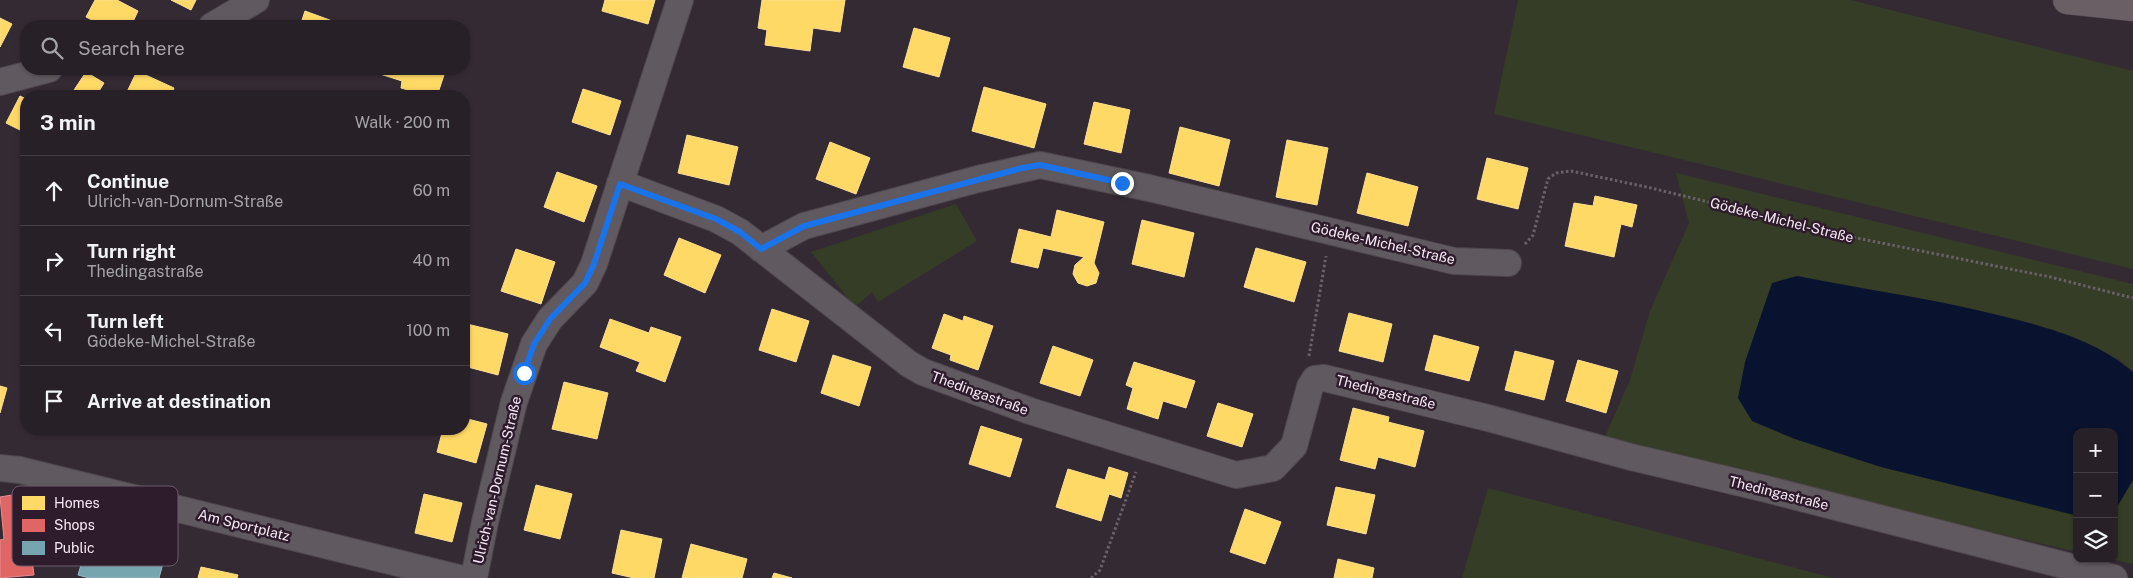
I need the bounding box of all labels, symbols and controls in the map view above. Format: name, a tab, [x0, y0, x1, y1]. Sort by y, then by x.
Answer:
search box	[20, 20, 470, 75]
icon: search	[38, 34, 66, 62]
text: Search here	[78, 37, 185, 59]
text: 3 min	[40, 110, 96, 135]
text: Walk · 200 m	[355, 113, 450, 132]
text: Continue	[87, 170, 169, 192]
route end	[1111, 172, 1134, 195]
icon: ahead	[40, 177, 68, 205]
text: 60 m	[413, 181, 450, 200]
text: Ulrich-van-Dornum-Straße	[87, 192, 283, 211]
street label: Gödeke-Michel-Straße	[1709, 194, 1856, 246]
street label: Gödeke-Michel-Straße	[1309, 219, 1457, 267]
text: Turn right	[87, 240, 176, 262]
icon: right	[40, 247, 68, 275]
text: 40 m	[412, 251, 450, 270]
text: Thedingastraße	[87, 262, 204, 281]
text: Turn left	[87, 310, 164, 332]
icon: left	[40, 317, 68, 345]
text: 100 m	[406, 321, 450, 340]
text: Gödeke-Michel-Straße	[87, 332, 255, 351]
route start	[513, 362, 536, 385]
street label: Thedingastraße	[929, 368, 1031, 418]
street label: Thedingastraße	[1335, 372, 1438, 412]
icon: arrive	[40, 387, 68, 415]
text: Arrive at destination	[87, 390, 271, 412]
street label: Ulrich-van-Dornum-Straße	[470, 394, 524, 565]
map controls	[2073, 428, 2118, 563]
button: +	[2073, 428, 2118, 473]
street label: Thedingastraße	[1728, 473, 1831, 513]
button: −	[2073, 473, 2118, 518]
legend	[12, 486, 178, 566]
text: Homes	[54, 495, 100, 511]
street label: Am Sportplatz	[197, 506, 292, 544]
text: Shops	[54, 517, 95, 533]
button: layers	[2073, 518, 2118, 563]
text: Public	[54, 540, 95, 556]

